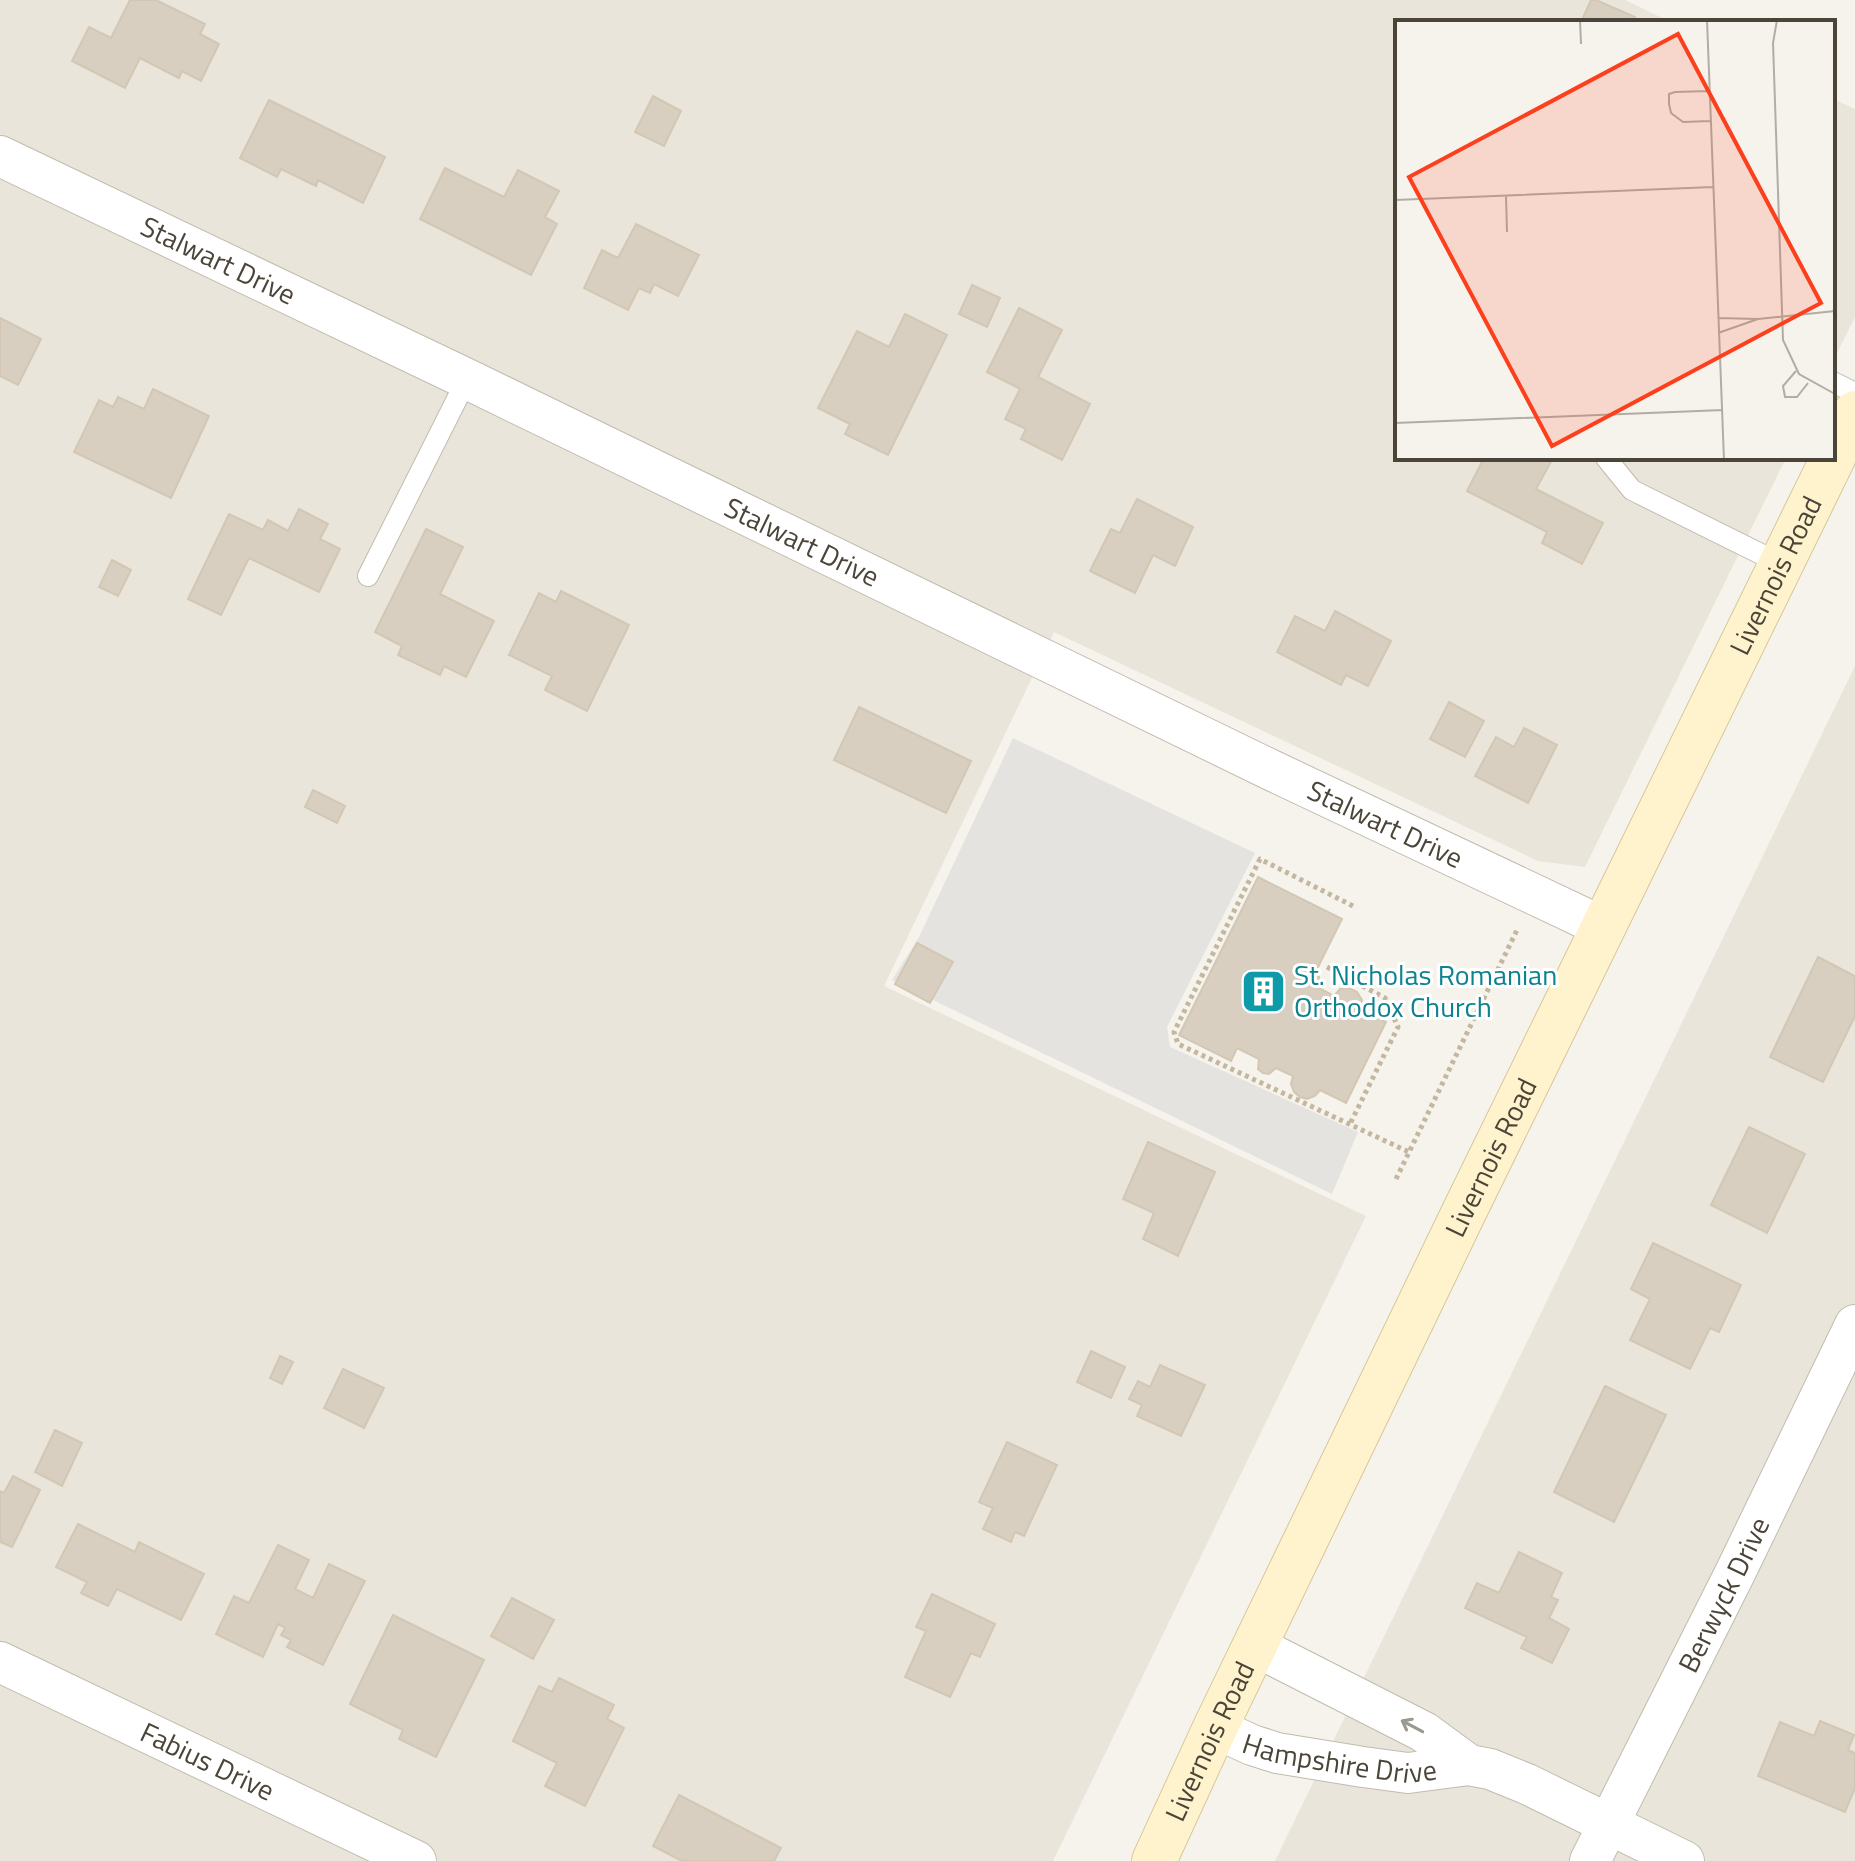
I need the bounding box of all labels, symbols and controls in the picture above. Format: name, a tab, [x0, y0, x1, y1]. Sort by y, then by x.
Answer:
inset map	[1395, 20, 1835, 460]
street label: Stalwart Drive	[134, 204, 303, 315]
street label: Stalwart Drive	[717, 486, 887, 597]
street label: Livernois Road	[1718, 488, 1832, 662]
street label: Stalwart Drive	[1301, 768, 1470, 879]
place label: St. Nicholas Romanian Orthodox Church	[1294, 953, 1557, 1028]
building icon: St. Nicholas Romanian Orthodox Church	[1239, 967, 1287, 1015]
street label: Livernois Road	[1433, 1070, 1547, 1244]
street label: Berwyck Drive	[1666, 1509, 1780, 1680]
street label: Livernois Road	[1153, 1654, 1265, 1828]
street label: Fabius Drive	[133, 1710, 282, 1811]
one-way arrow	[1400, 1717, 1424, 1733]
street label: Hampshire Drive	[1237, 1721, 1439, 1794]

